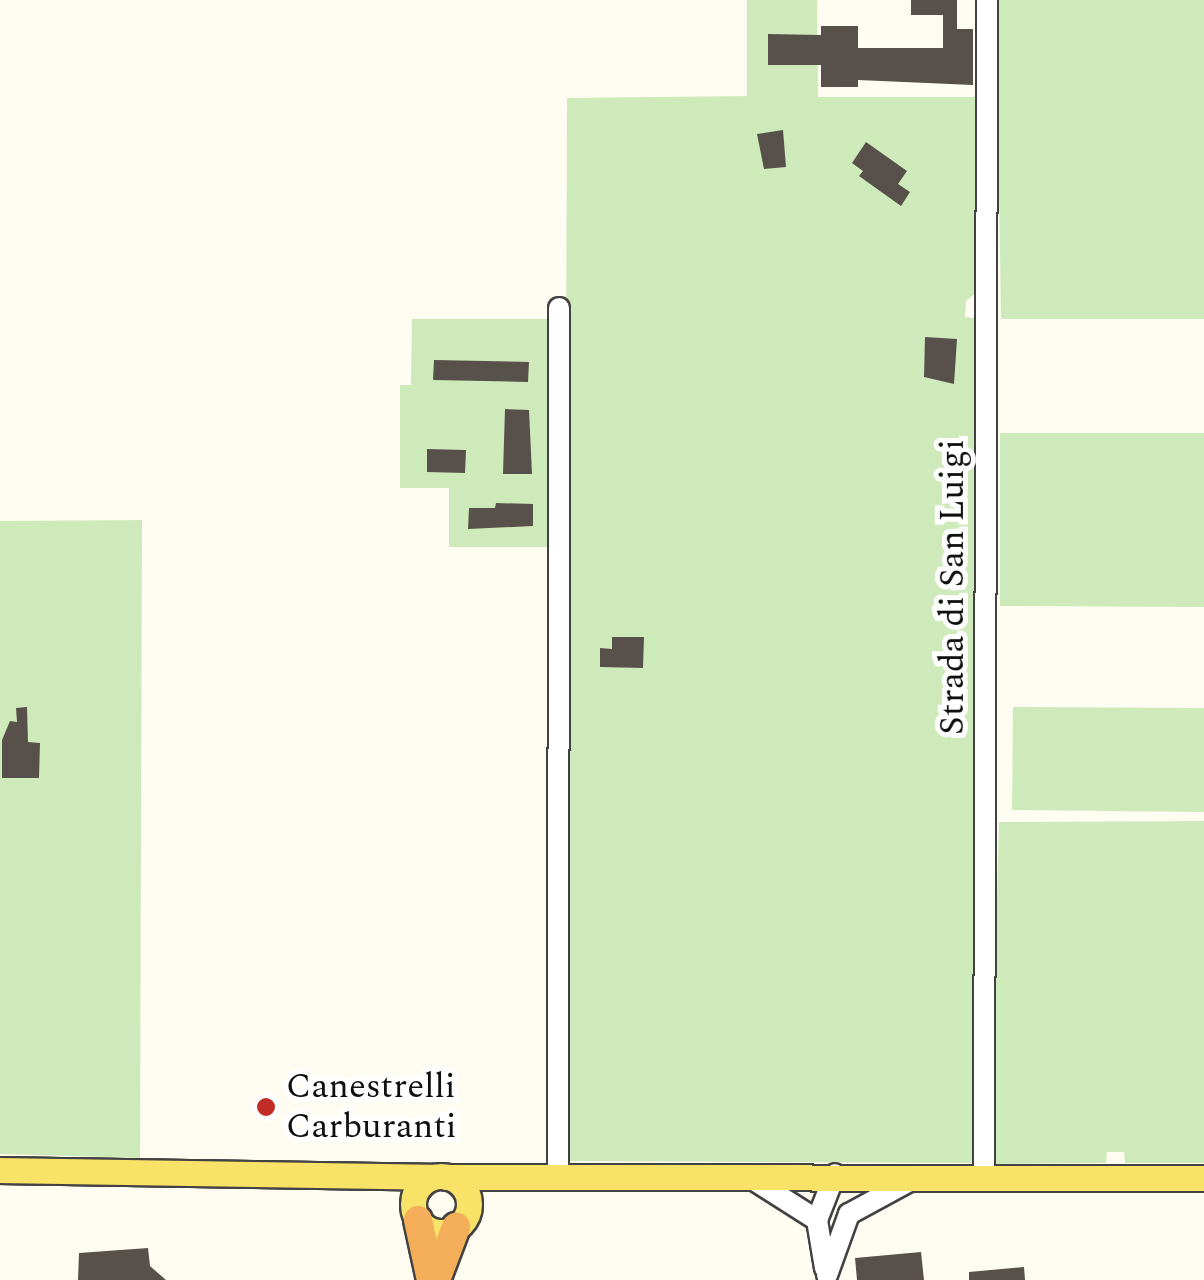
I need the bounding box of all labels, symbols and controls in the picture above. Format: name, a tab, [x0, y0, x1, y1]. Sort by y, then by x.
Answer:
street label: Strada di San Luigi	[932, 439, 974, 735]
place label: Canestrelli Carburanti	[286, 1066, 457, 1148]
marker: Canestrelli Carburanti	[255, 1096, 277, 1118]

